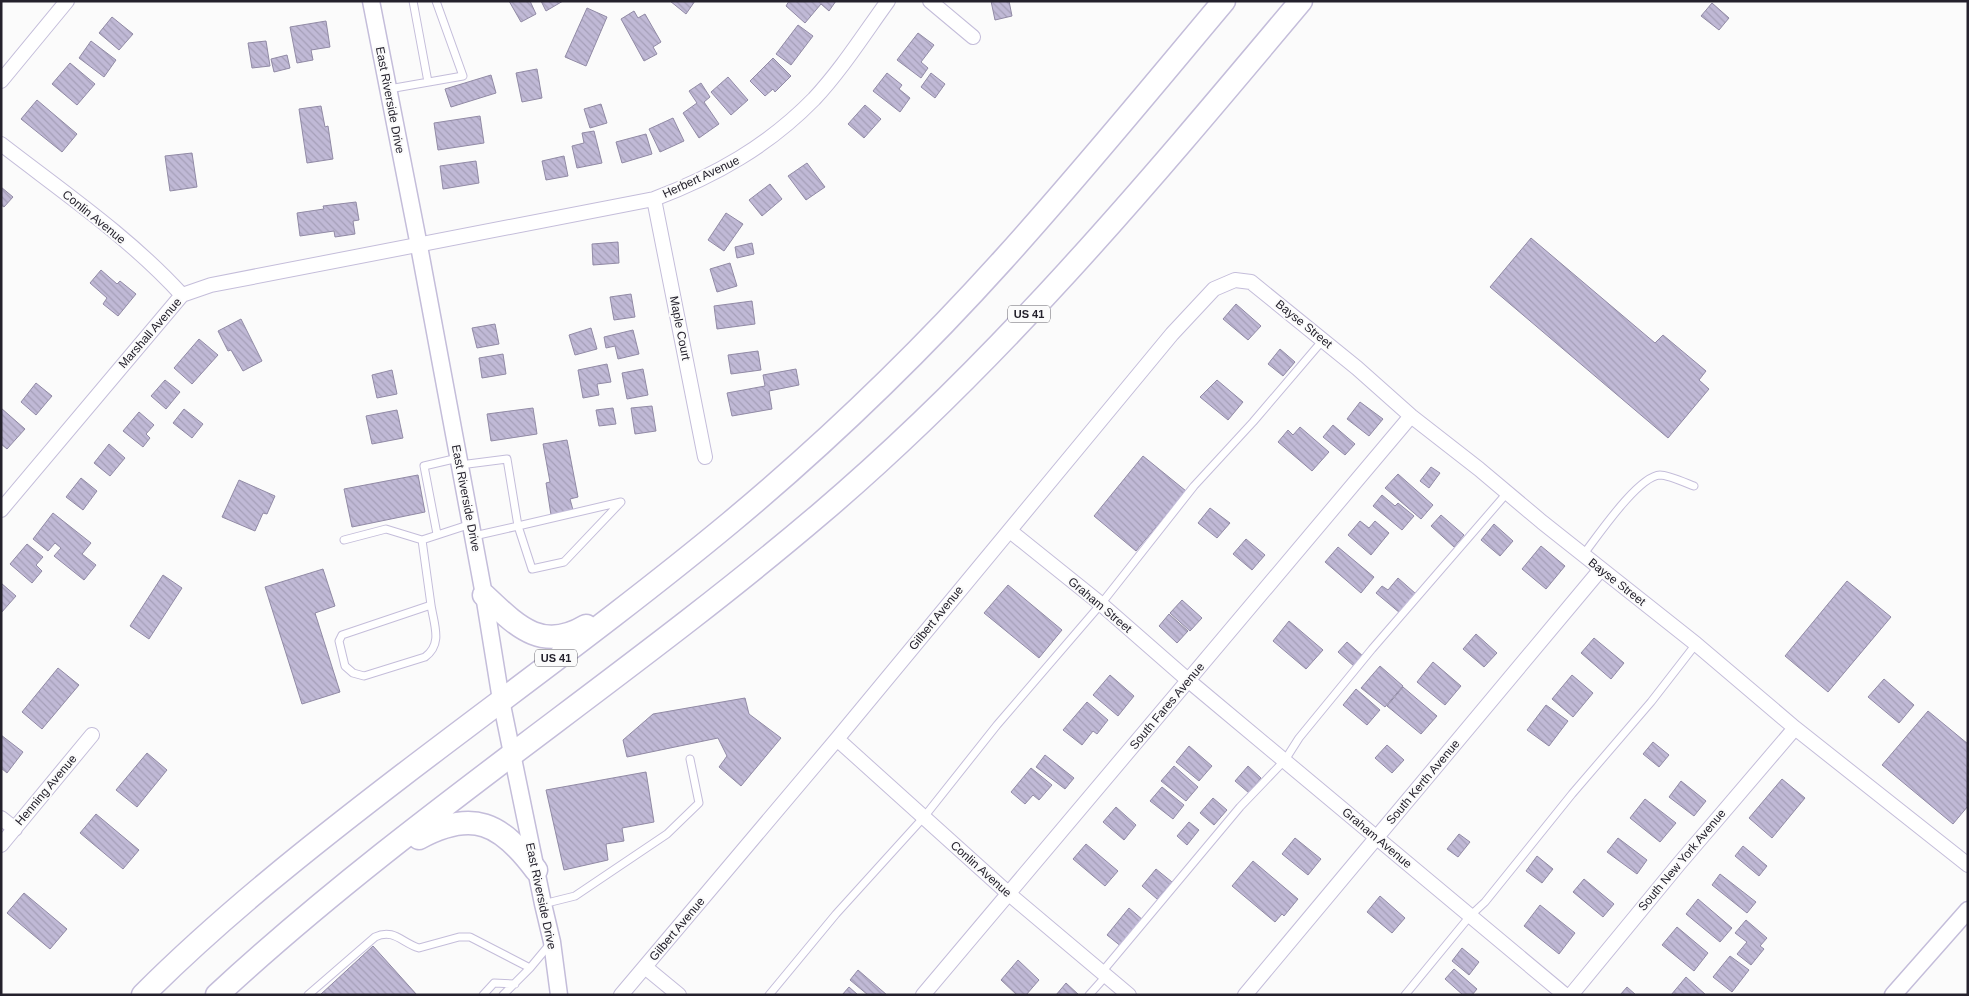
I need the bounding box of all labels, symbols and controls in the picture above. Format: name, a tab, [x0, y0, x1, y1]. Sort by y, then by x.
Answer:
street label: East Riverside Drive	[373, 45, 407, 155]
street label: Herbert Avenue	[660, 153, 742, 201]
street label: Conlin Avenue	[60, 187, 129, 247]
street label: Marshall Avenue	[116, 295, 185, 371]
street label: Maple Court	[667, 295, 693, 362]
street label: Bayse Street	[1273, 297, 1336, 351]
road number: US 41	[1008, 306, 1050, 322]
street label: East Riverside Drive	[449, 443, 483, 553]
street label: Bayse Street	[1586, 555, 1649, 609]
street label: Graham Street	[1065, 574, 1135, 636]
street label: Gilbert Avenue	[906, 583, 966, 653]
road number: US 41	[535, 650, 577, 666]
street label: South Fares Avenue	[1127, 660, 1207, 752]
street label: South Kerth Avenue	[1383, 736, 1463, 827]
street label: Henning Avenue	[12, 752, 80, 828]
street label: Graham Avenue	[1339, 805, 1415, 871]
street label: South New York Avenue	[1635, 806, 1729, 914]
street label: Conlin Avenue	[948, 838, 1015, 900]
street label: East Riverside Drive	[523, 841, 559, 951]
street label: Gilbert Avenue	[646, 894, 708, 964]

